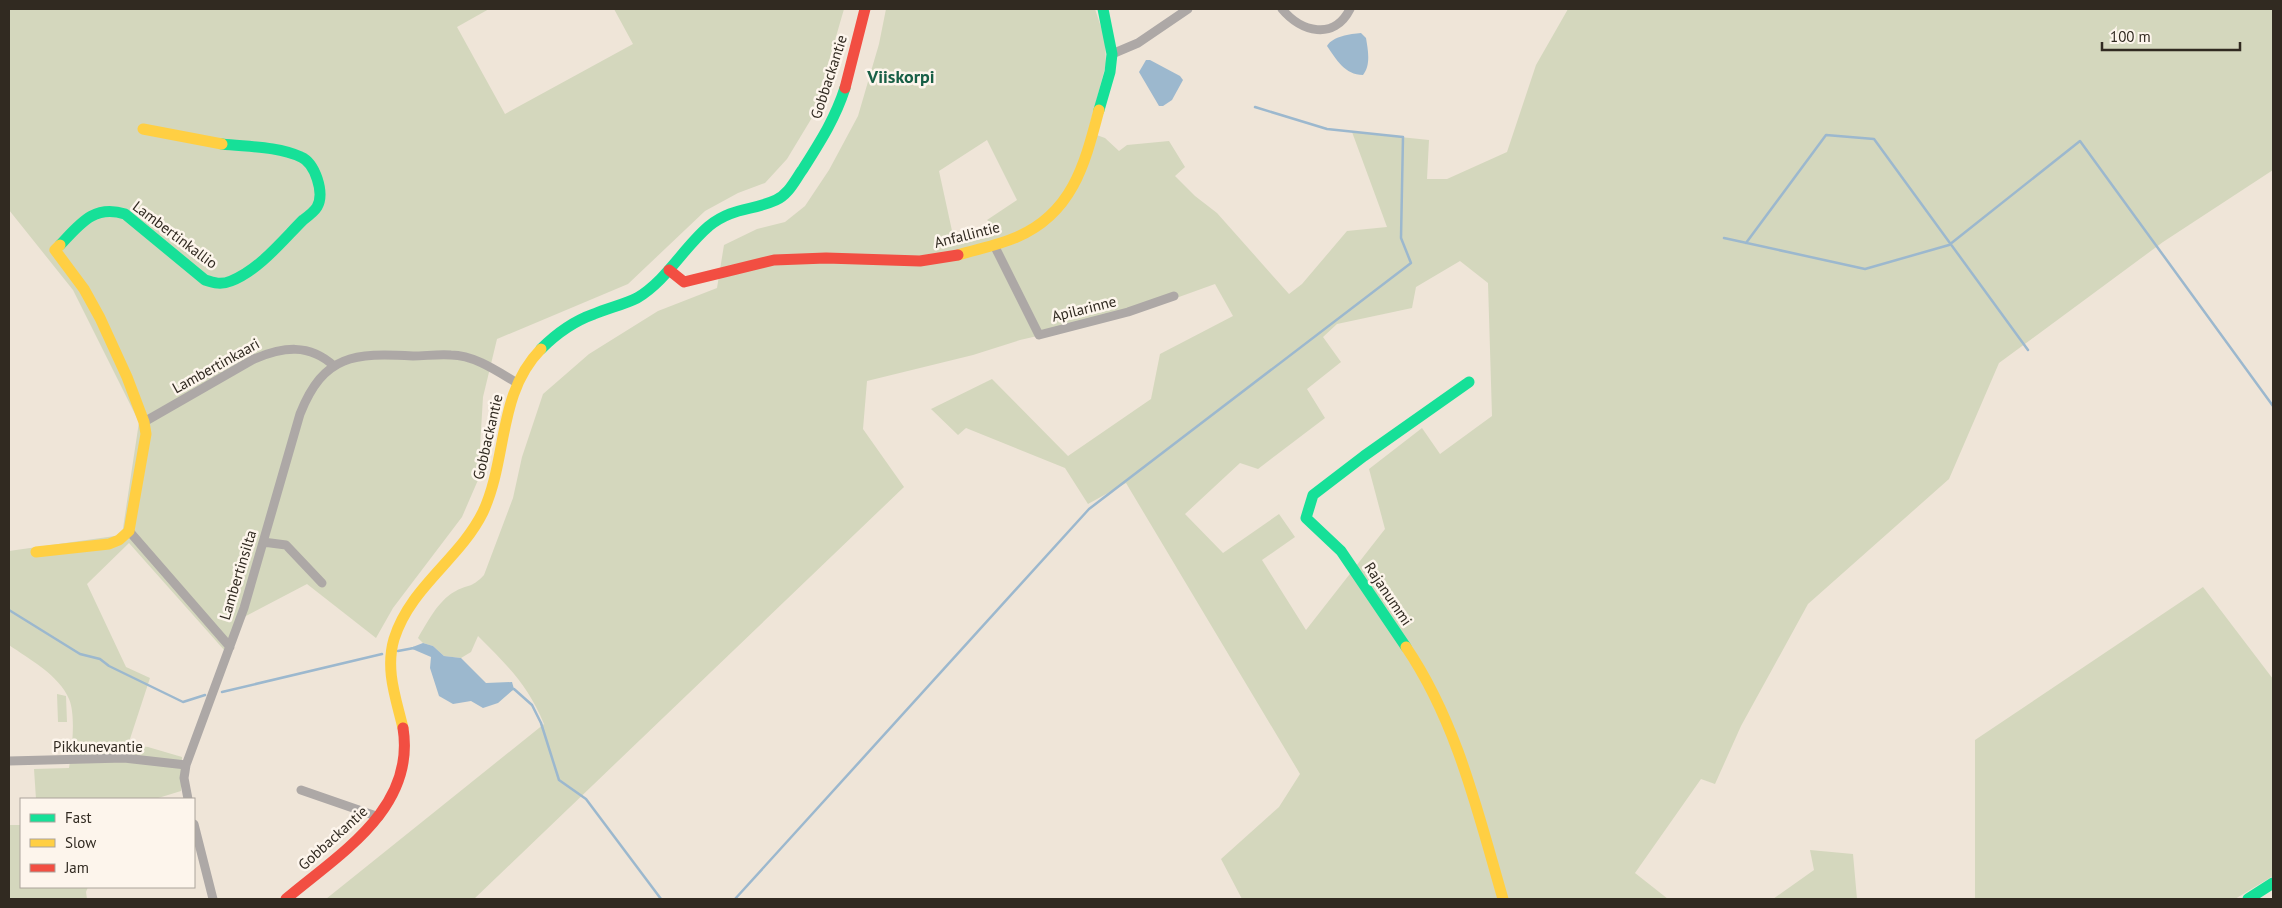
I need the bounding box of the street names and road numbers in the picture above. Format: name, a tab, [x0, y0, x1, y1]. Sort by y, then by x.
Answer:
street label: Gobbackantie	[806, 32, 851, 121]
street label: Lambertinkallio	[129, 197, 221, 273]
street label: Anfallintie	[932, 217, 1002, 252]
street label: Apilarinne	[1050, 291, 1118, 326]
street label: Lambertinkaari	[169, 334, 263, 397]
street label: Gobbackantie	[468, 392, 507, 482]
street label: Lambertinsilta	[215, 528, 260, 622]
street label: Rajanummi	[1360, 558, 1417, 629]
street label: Pikkunevantie	[53, 737, 143, 756]
street label: Gobbackantie	[294, 801, 371, 874]

